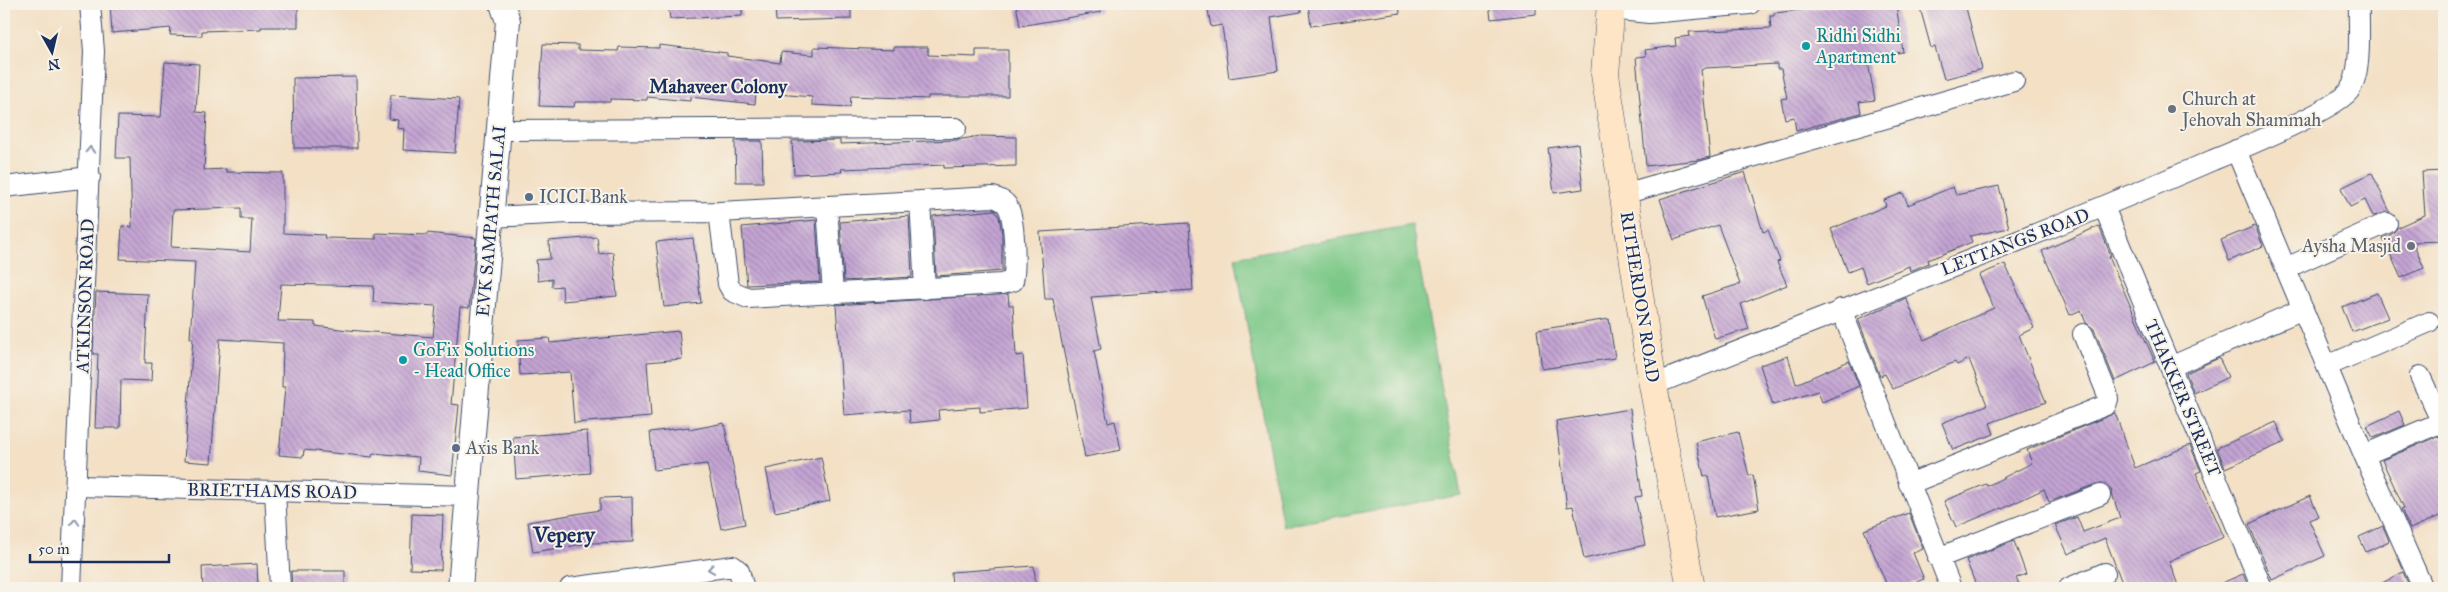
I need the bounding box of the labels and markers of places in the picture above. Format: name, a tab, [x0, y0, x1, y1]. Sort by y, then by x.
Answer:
place label: Ridhi Sidhi Apartment	[1815, 25, 1901, 68]
marker: Ridhi Sidhi Apartment	[1800, 40, 1812, 52]
place label: Church at Jehovah Shammah	[2180, 88, 2321, 132]
marker: Church at Jehovah Shammah	[2166, 103, 2178, 115]
place label: ICICI Bank	[539, 186, 628, 208]
marker: ICICI Bank	[523, 191, 535, 203]
place label: Aysha Masjid	[2301, 235, 2401, 257]
marker: Aysha Masjid	[2405, 240, 2417, 252]
place label: GoFix Solutions - Head Office	[413, 339, 534, 382]
marker: GoFix Solutions - Head Office	[397, 354, 409, 366]
place label: Axis Bank	[465, 437, 540, 459]
marker: Axis Bank	[450, 442, 462, 454]

